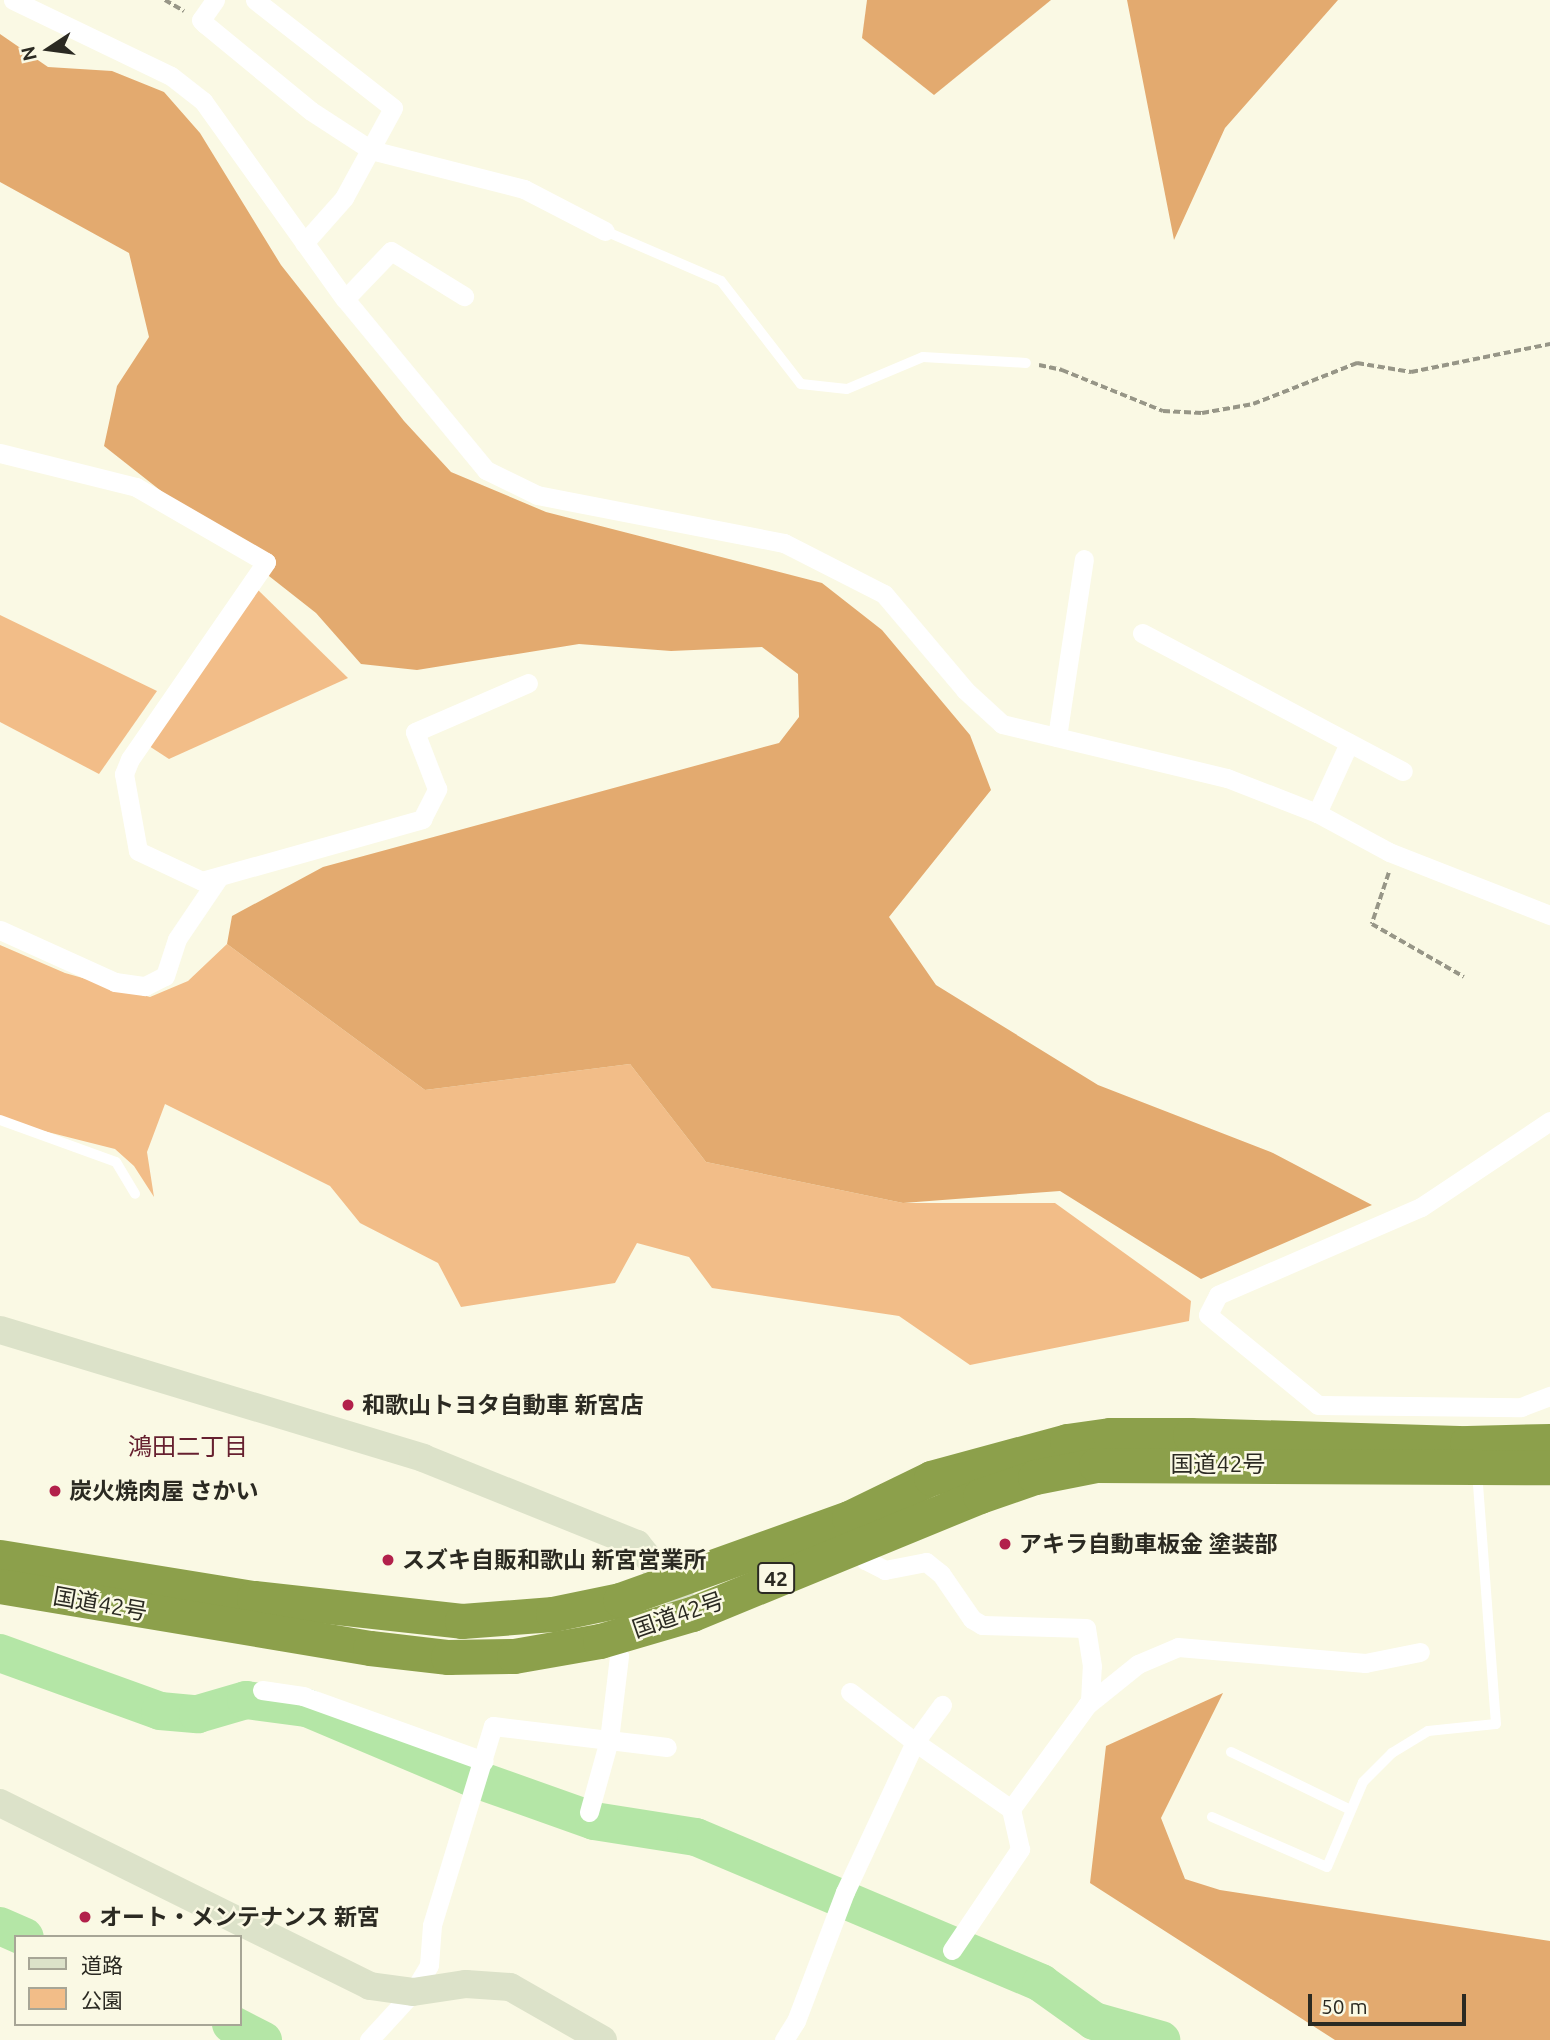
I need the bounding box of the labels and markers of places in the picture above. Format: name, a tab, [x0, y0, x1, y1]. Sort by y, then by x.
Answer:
place label: 和歌山トヨタ自動車 新宮店	[362, 1391, 643, 1419]
marker: 和歌山トヨタ自動車 新宮店	[340, 1397, 356, 1413]
place label: 炭火焼肉屋 さかい	[69, 1477, 258, 1505]
marker: 炭火焼肉屋 さかい	[47, 1483, 63, 1499]
place label: アキラ自動車板金 塗装部	[1019, 1530, 1277, 1558]
marker: アキラ自動車板金 塗装部	[997, 1536, 1013, 1552]
place label: スズキ自販和歌山 新宮営業所	[402, 1546, 706, 1574]
marker: スズキ自販和歌山 新宮営業所	[380, 1552, 396, 1568]
place label: オート・メンテナンス 新宮	[99, 1903, 380, 1931]
marker: オート・メンテナンス 新宮	[77, 1909, 93, 1925]

